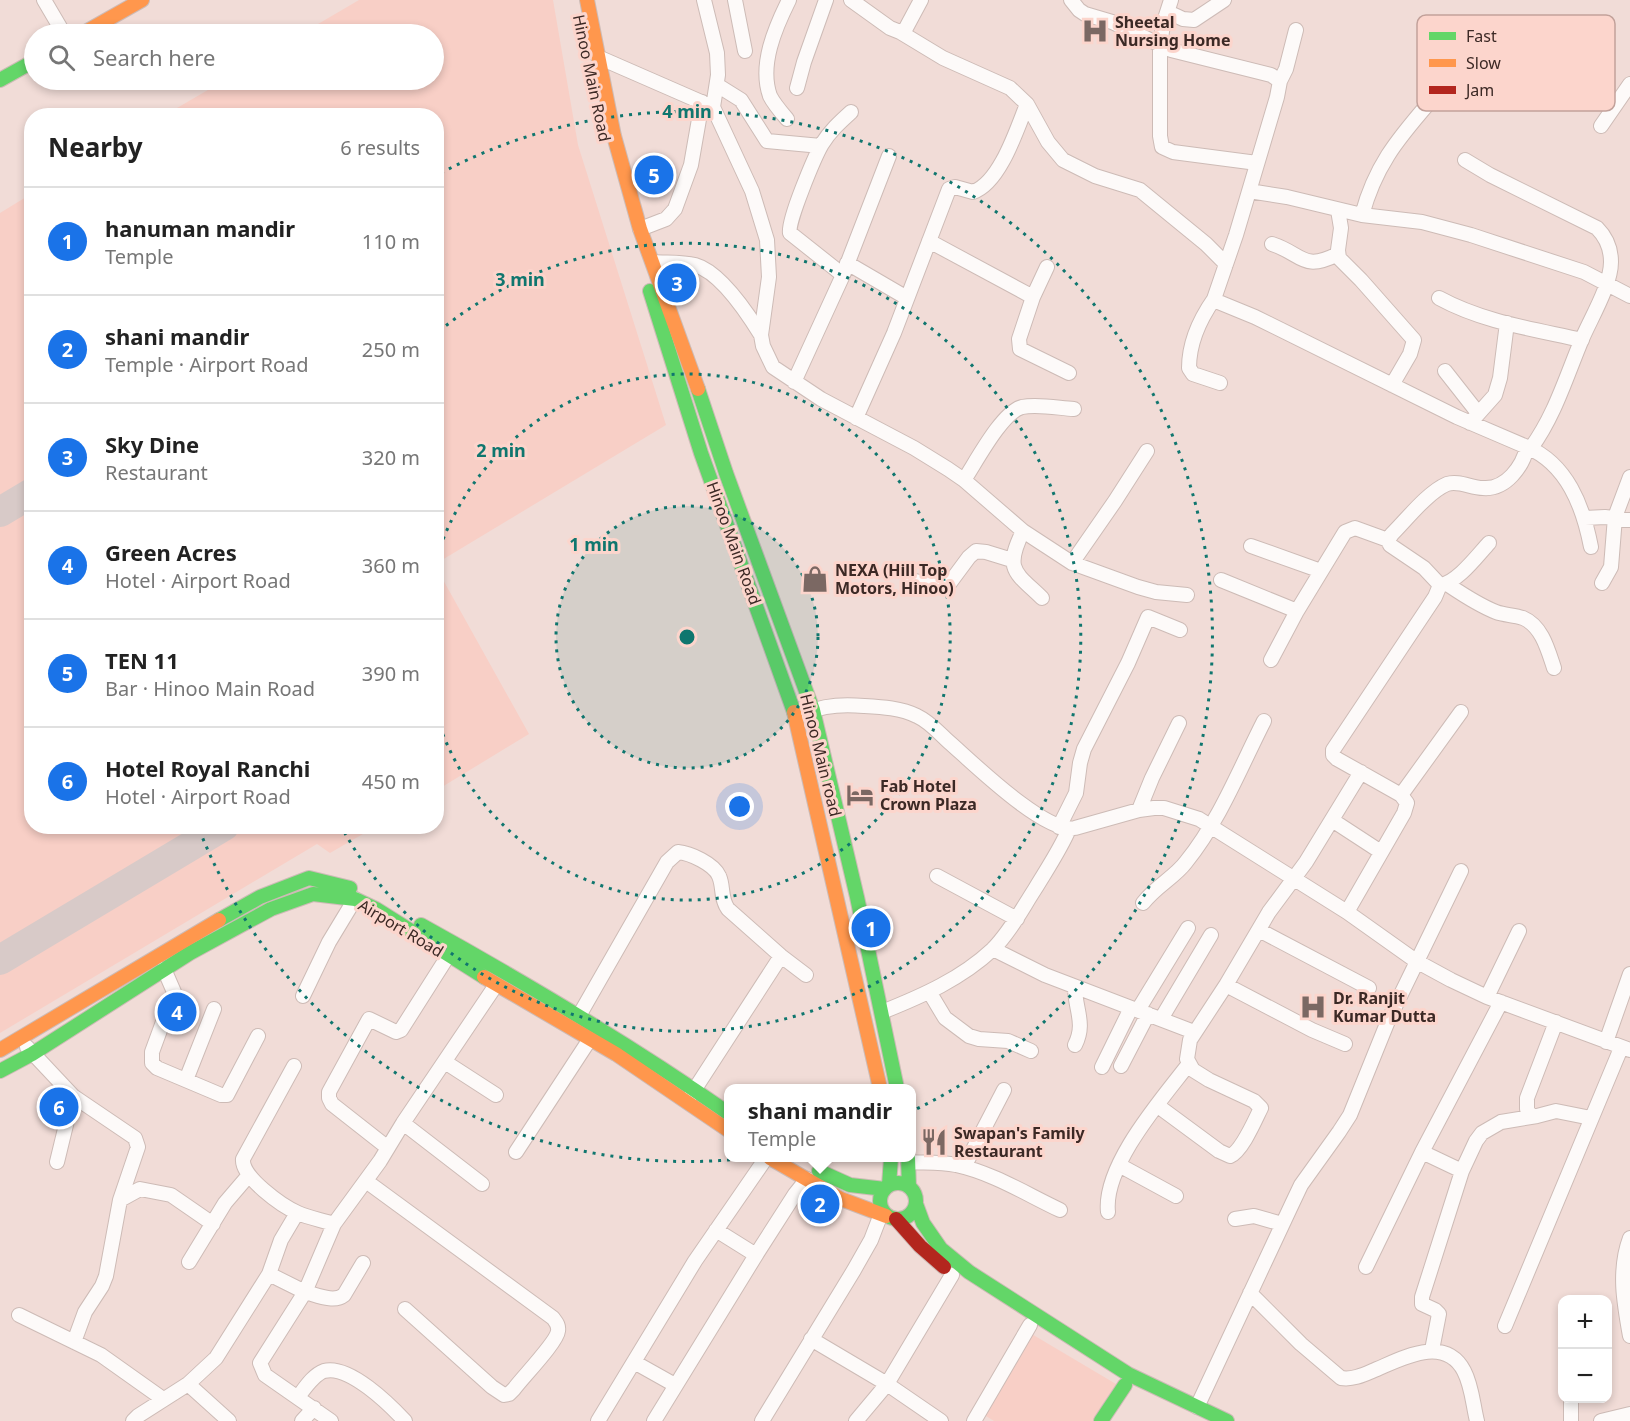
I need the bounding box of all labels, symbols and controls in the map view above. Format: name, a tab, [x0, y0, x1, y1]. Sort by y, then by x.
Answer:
place label: Sheetal Nursing Home	[1115, 11, 1230, 51]
street label: Hinoo Main Road	[568, 12, 616, 144]
legend	[1417, 15, 1615, 111]
hospital icon: Sheetal Nursing Home	[1080, 16, 1110, 46]
search box	[24, 24, 444, 90]
text: Fast	[1466, 25, 1497, 47]
icon: search	[45, 41, 78, 74]
text: Search here	[93, 42, 215, 72]
text: Slow	[1466, 52, 1501, 74]
text: Jam	[1464, 79, 1494, 101]
text: 4 min	[662, 99, 712, 123]
text: Nearby	[48, 129, 143, 165]
text: 6 results	[340, 134, 420, 161]
pin: 5	[634, 152, 674, 198]
text: hanuman mandir	[105, 213, 295, 243]
text: 1	[62, 228, 73, 255]
text: 110 m	[362, 228, 420, 255]
text: Temple	[105, 243, 173, 270]
pin: 3	[658, 260, 696, 306]
text: 3 min	[495, 267, 545, 291]
text: shani mandir	[105, 321, 249, 351]
text: 2	[62, 336, 73, 363]
text: 250 m	[362, 336, 420, 363]
text: Temple · Airport Road	[105, 351, 309, 378]
text: Sky Dine	[105, 429, 199, 459]
text: 2 min	[476, 438, 526, 462]
text: 3	[62, 444, 73, 471]
text: 320 m	[362, 444, 420, 471]
text: Restaurant	[105, 459, 208, 486]
street label: Hinoo Main Road	[702, 478, 766, 608]
text: 1 min	[569, 532, 619, 556]
text: Green Acres	[105, 537, 237, 567]
text: 4	[62, 552, 73, 579]
text: 360 m	[362, 552, 420, 579]
place label: NEXA (Hill Top Motors, Hinoo)	[835, 559, 954, 599]
shop icon: NEXA (Hill Top Motors, Hinoo)	[800, 564, 830, 594]
text: Hotel · Airport Road	[105, 567, 291, 594]
centre of rings	[677, 627, 697, 647]
text: TEN 11	[105, 645, 179, 675]
text: 5	[62, 660, 73, 687]
text: 390 m	[362, 660, 420, 687]
text: Bar · Hinoo Main Road	[105, 675, 315, 702]
street label: Hinoo Main road	[795, 691, 847, 819]
text: Hotel Royal Ranchi	[105, 753, 310, 783]
text: 6	[62, 768, 73, 795]
text: 450 m	[362, 768, 420, 795]
place label: Fab Hotel Crown Plaza	[880, 775, 977, 815]
hotel icon: Fab Hotel Crown Plaza	[845, 780, 875, 810]
text: Hotel · Airport Road	[105, 783, 291, 810]
your location	[725, 792, 754, 821]
street label: Airport Road	[354, 894, 448, 962]
pin: 1	[852, 906, 890, 950]
place label: Dr. Ranjit Kumar Dutta	[1333, 987, 1436, 1027]
pin: 4	[158, 990, 196, 1034]
hospital icon: Dr. Ranjit Kumar Dutta	[1298, 992, 1328, 1022]
pin: 6	[40, 1084, 78, 1130]
popup	[724, 1084, 916, 1162]
text: shani mandir	[748, 1095, 892, 1125]
place label: Swapan's Family Restaurant	[954, 1122, 1086, 1162]
text: Temple	[748, 1125, 816, 1152]
restaurant icon: Swapan's Family Restaurant	[919, 1127, 949, 1157]
pin: 2	[800, 1182, 840, 1226]
map controls	[1558, 1295, 1612, 1403]
button: +	[1558, 1295, 1612, 1349]
button: −	[1558, 1349, 1612, 1403]

